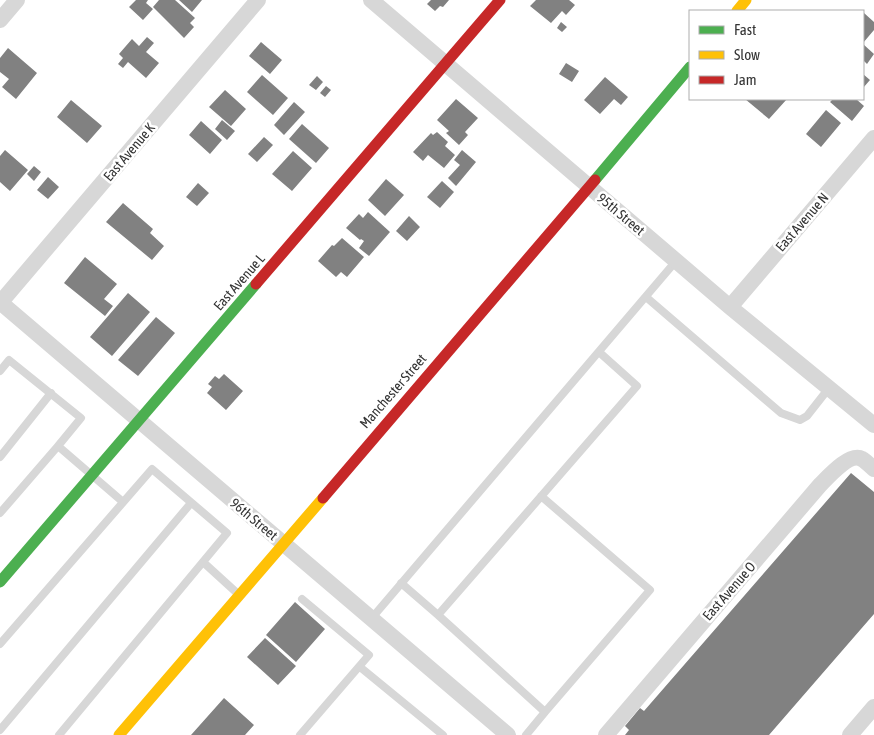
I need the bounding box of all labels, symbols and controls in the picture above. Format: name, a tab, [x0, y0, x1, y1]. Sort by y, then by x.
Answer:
legend	[689, 10, 864, 100]
text: Fast	[734, 21, 756, 38]
text: Slow	[734, 46, 760, 63]
text: Jam	[734, 71, 757, 88]
street label: East Avenue K	[100, 120, 158, 184]
street label: East Avenue N	[772, 189, 832, 255]
street label: 95th Street	[594, 190, 648, 238]
street label: East Avenue L	[210, 250, 268, 313]
street label: Manchester Street	[356, 351, 430, 431]
street label: 96th Street	[227, 495, 281, 543]
street label: East Avenue O	[699, 558, 759, 624]

